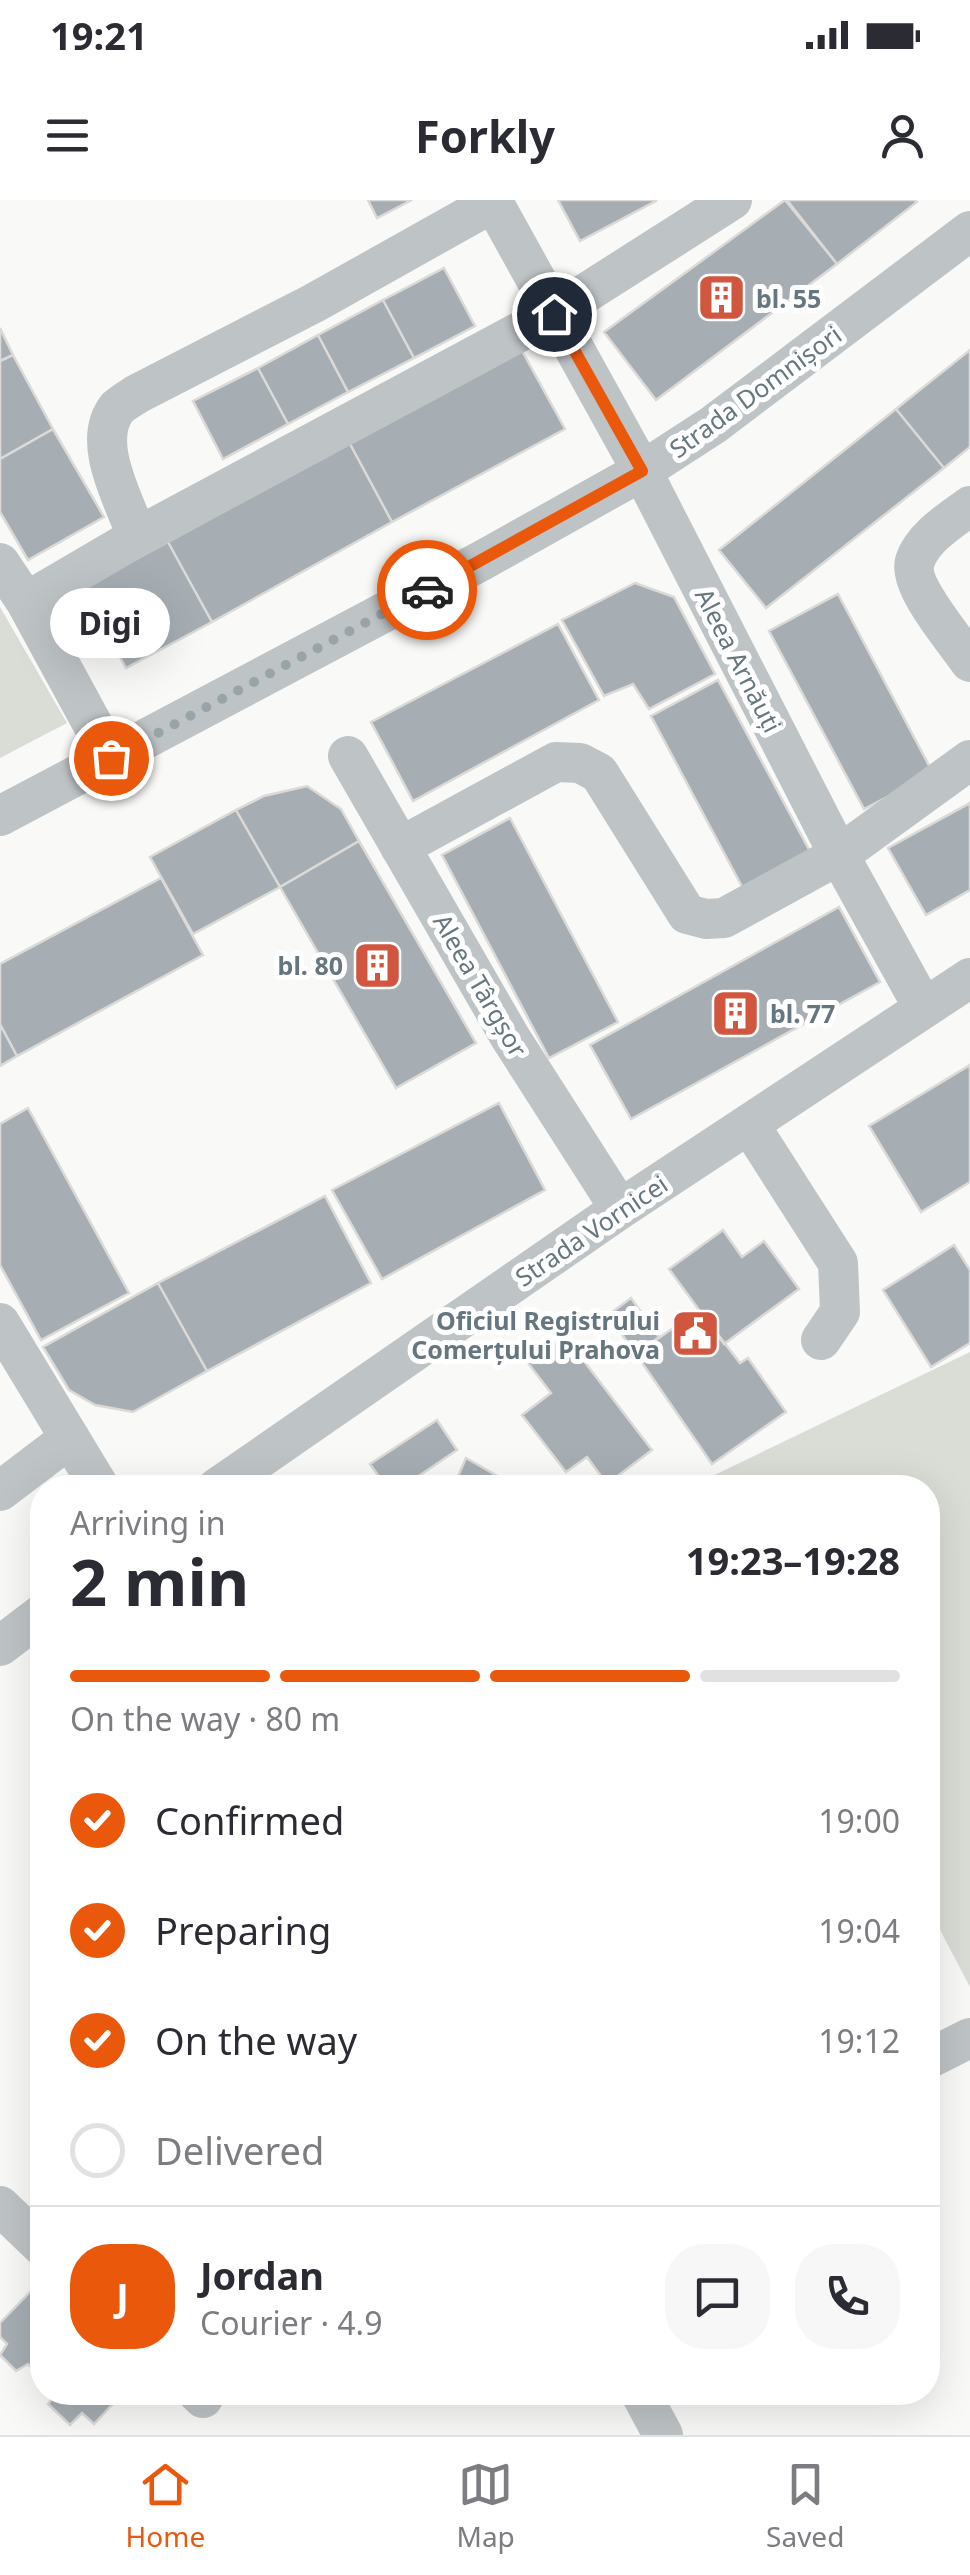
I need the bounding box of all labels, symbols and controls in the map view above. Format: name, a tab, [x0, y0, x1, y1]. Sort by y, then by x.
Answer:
text: 19:21	[50, 9, 148, 61]
text: Forkly	[415, 105, 555, 166]
icon: menu	[40, 108, 95, 163]
icon: person	[875, 108, 930, 163]
pin	[512, 272, 597, 357]
building icon: bl. 55	[695, 272, 747, 324]
place label: bl. 55	[756, 281, 821, 315]
icon: home	[527, 287, 582, 342]
street label: Strada Domnișori	[662, 317, 848, 465]
courier	[377, 540, 477, 640]
icon: car	[400, 563, 455, 618]
street label: Aleea Arnăuți	[688, 582, 790, 738]
callout: Digi	[51, 588, 171, 658]
text: Digi	[79, 601, 141, 644]
pin	[69, 716, 154, 801]
icon: bag	[84, 731, 139, 786]
street label: Aleea Târgșor	[426, 907, 536, 1063]
building icon: bl. 80	[352, 939, 404, 991]
place label: bl. 80	[278, 948, 343, 982]
building icon: bl. 77	[709, 987, 761, 1039]
place label: bl. 77	[770, 996, 835, 1030]
street label: Strada Vornicei	[508, 1166, 674, 1294]
place label: Oficiul Registrului Comerțului Prahova	[411, 1303, 660, 1366]
public building icon: Oficiul Registrului Comerțului Prahova	[669, 1308, 721, 1360]
text: Arriving in	[70, 1501, 225, 1544]
text: 19:23–19:28	[686, 1534, 900, 1586]
text: 2 min	[70, 1537, 249, 1625]
text: On the way · 80 m	[70, 1697, 340, 1740]
icon: check	[70, 1793, 125, 1848]
text: Confirmed	[155, 1794, 344, 1846]
text: 19:00	[818, 1799, 900, 1842]
icon: check	[70, 1903, 125, 1958]
text: Preparing	[155, 1904, 331, 1956]
text: 19:04	[818, 1909, 900, 1952]
icon: check	[70, 2013, 125, 2068]
text: On the way	[155, 2014, 357, 2066]
text: 19:12	[818, 2019, 900, 2062]
text: Delivered	[155, 2124, 324, 2176]
button: chat	[665, 2244, 770, 2349]
button: phone	[795, 2244, 900, 2349]
text: Jordan	[200, 2249, 324, 2301]
text: J	[116, 2270, 129, 2322]
text: Courier · 4.9	[200, 2301, 383, 2344]
tab: Home	[126, 2457, 205, 2555]
tab: Map	[457, 2457, 515, 2555]
tab: Saved	[766, 2457, 844, 2555]

